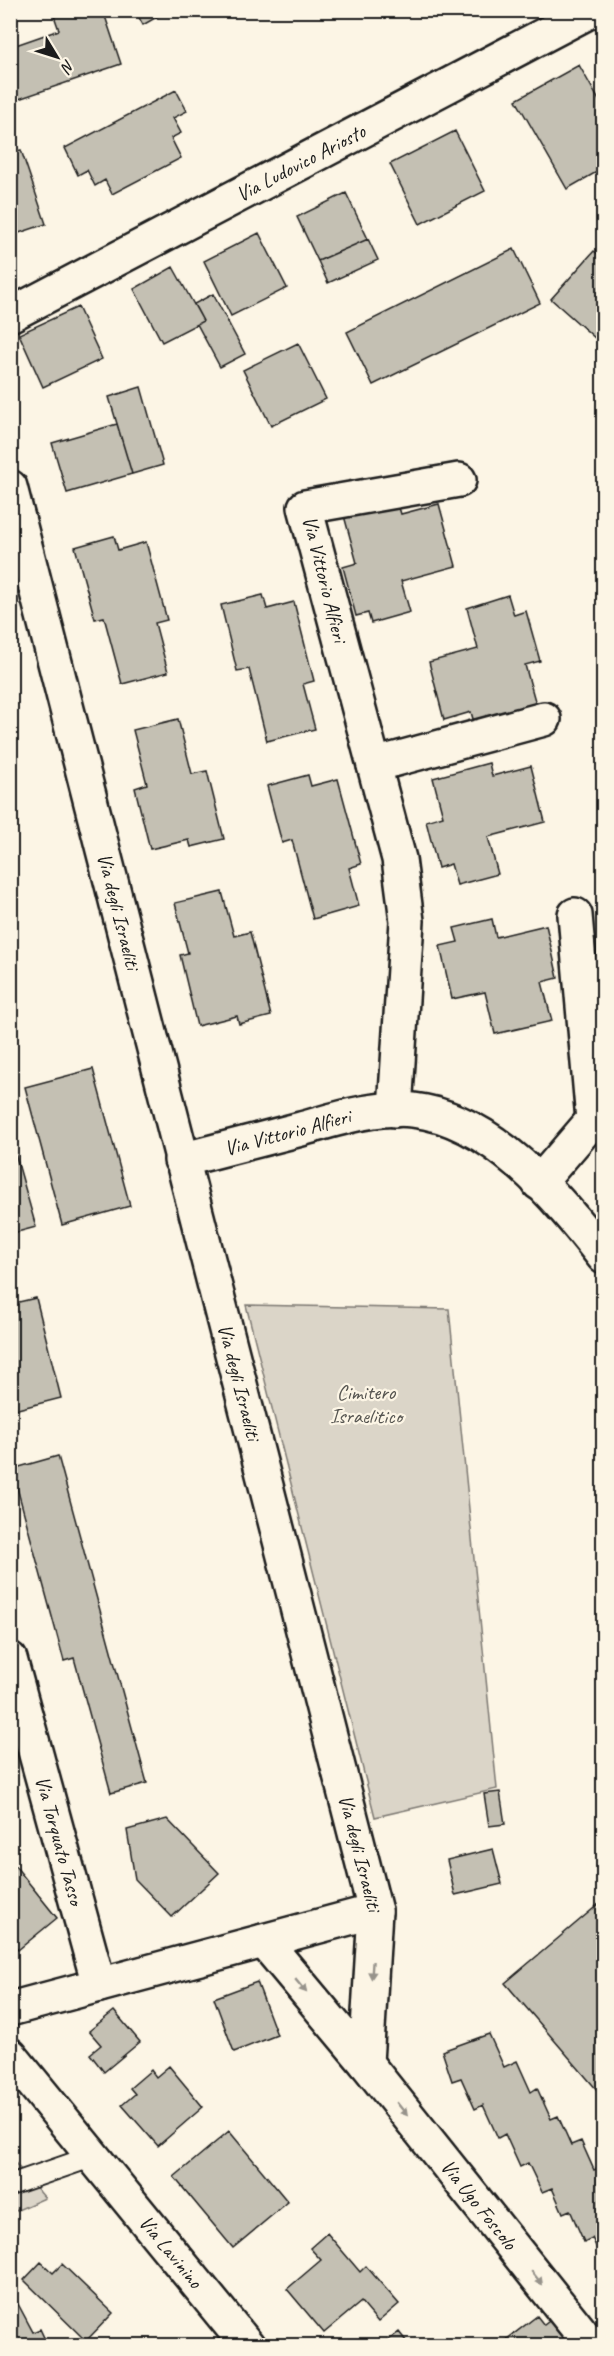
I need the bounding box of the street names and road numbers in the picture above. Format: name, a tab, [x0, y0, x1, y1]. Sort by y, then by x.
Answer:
street label: Via Ludovico Ariosto	[231, 117, 371, 207]
street label: Via Vittorio Alfieri	[297, 513, 354, 648]
street label: Via degli Israeliti	[91, 850, 147, 975]
street label: Via Vittorio Alfieri	[222, 1102, 356, 1161]
street label: Via degli Israeliti	[212, 1321, 268, 1446]
street label: Via Torquato Tasso	[29, 1773, 90, 1910]
street label: Via degli Israeliti	[333, 1792, 388, 1917]
street label: Via Ugo Foscolo	[435, 2154, 524, 2256]
street label: Via Lavinino	[133, 2210, 209, 2295]

